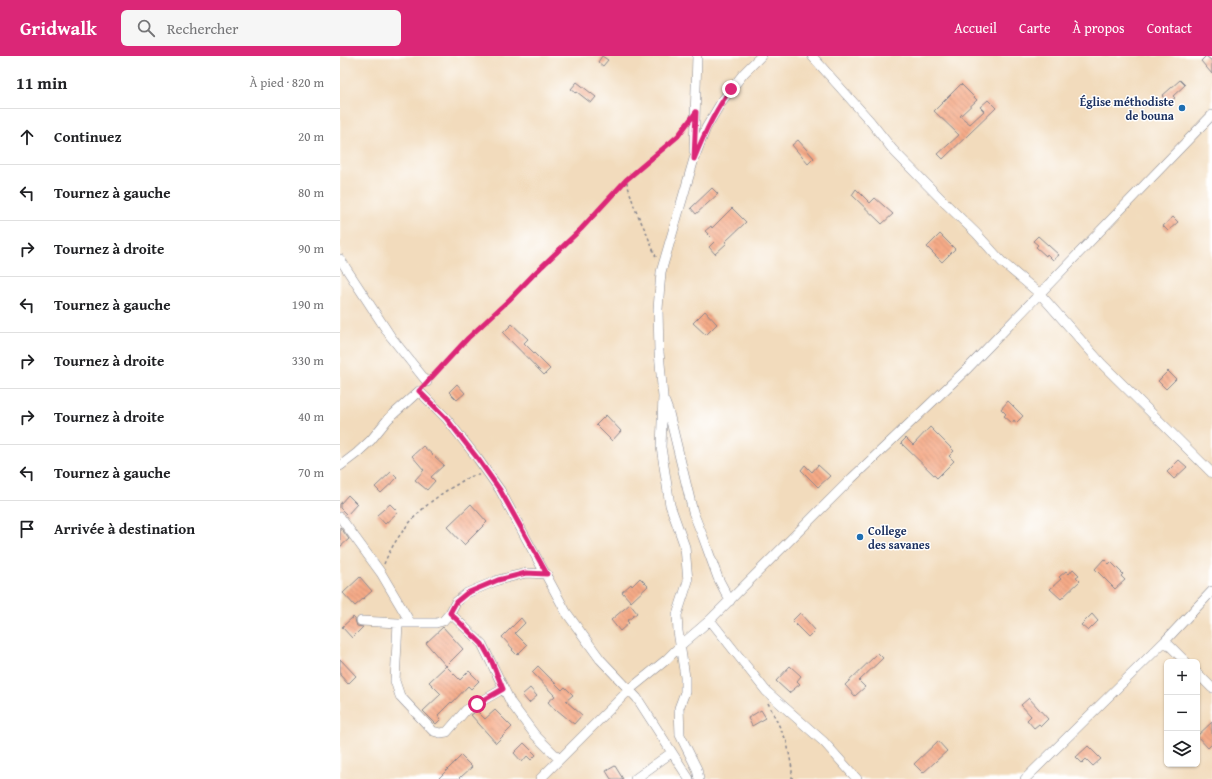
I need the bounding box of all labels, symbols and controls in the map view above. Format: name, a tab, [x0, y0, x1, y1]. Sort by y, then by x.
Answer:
search box	[121, 10, 401, 46]
text: Gridwalk	[20, 14, 97, 42]
icon: search	[135, 17, 157, 39]
text: Rechercher	[167, 18, 239, 39]
text: Accueil	[954, 18, 997, 38]
text: Carte	[1019, 18, 1051, 38]
text: À propos	[1073, 18, 1125, 38]
text: Contact	[1147, 18, 1192, 38]
text: 11 min	[16, 70, 67, 95]
text: À pied · 820 m	[249, 73, 324, 92]
route end	[722, 80, 740, 98]
place label: Église méthodiste de bouna	[1080, 93, 1175, 124]
marker: Église méthodiste de bouna	[1177, 103, 1187, 113]
icon: ahead	[16, 126, 38, 148]
text: Continuez	[54, 126, 122, 147]
text: 20 m	[298, 127, 324, 146]
icon: left	[16, 182, 38, 204]
text: Tournez à gauche	[54, 182, 171, 203]
text: 80 m	[298, 183, 324, 202]
icon: right	[16, 238, 38, 260]
text: Tournez à droite	[54, 238, 164, 259]
text: 90 m	[298, 239, 324, 258]
icon: left	[16, 294, 38, 316]
text: Tournez à gauche	[54, 294, 171, 315]
text: 190 m	[292, 295, 324, 314]
icon: right	[16, 350, 38, 372]
text: Tournez à droite	[54, 350, 164, 371]
text: 330 m	[292, 351, 324, 370]
icon: right	[16, 406, 38, 428]
text: Tournez à droite	[54, 406, 164, 427]
text: 40 m	[298, 407, 324, 426]
icon: left	[16, 462, 38, 484]
text: Tournez à gauche	[54, 462, 171, 483]
text: 70 m	[298, 463, 324, 482]
icon: arrive	[16, 518, 38, 540]
text: Arrivée à destination	[54, 518, 195, 539]
place label: College des savanes	[868, 522, 930, 553]
marker: College des savanes	[855, 532, 865, 542]
map controls	[1164, 659, 1200, 767]
button: +	[1164, 659, 1200, 695]
route start	[468, 695, 486, 713]
button: −	[1164, 695, 1200, 731]
button: layers	[1164, 731, 1200, 767]

